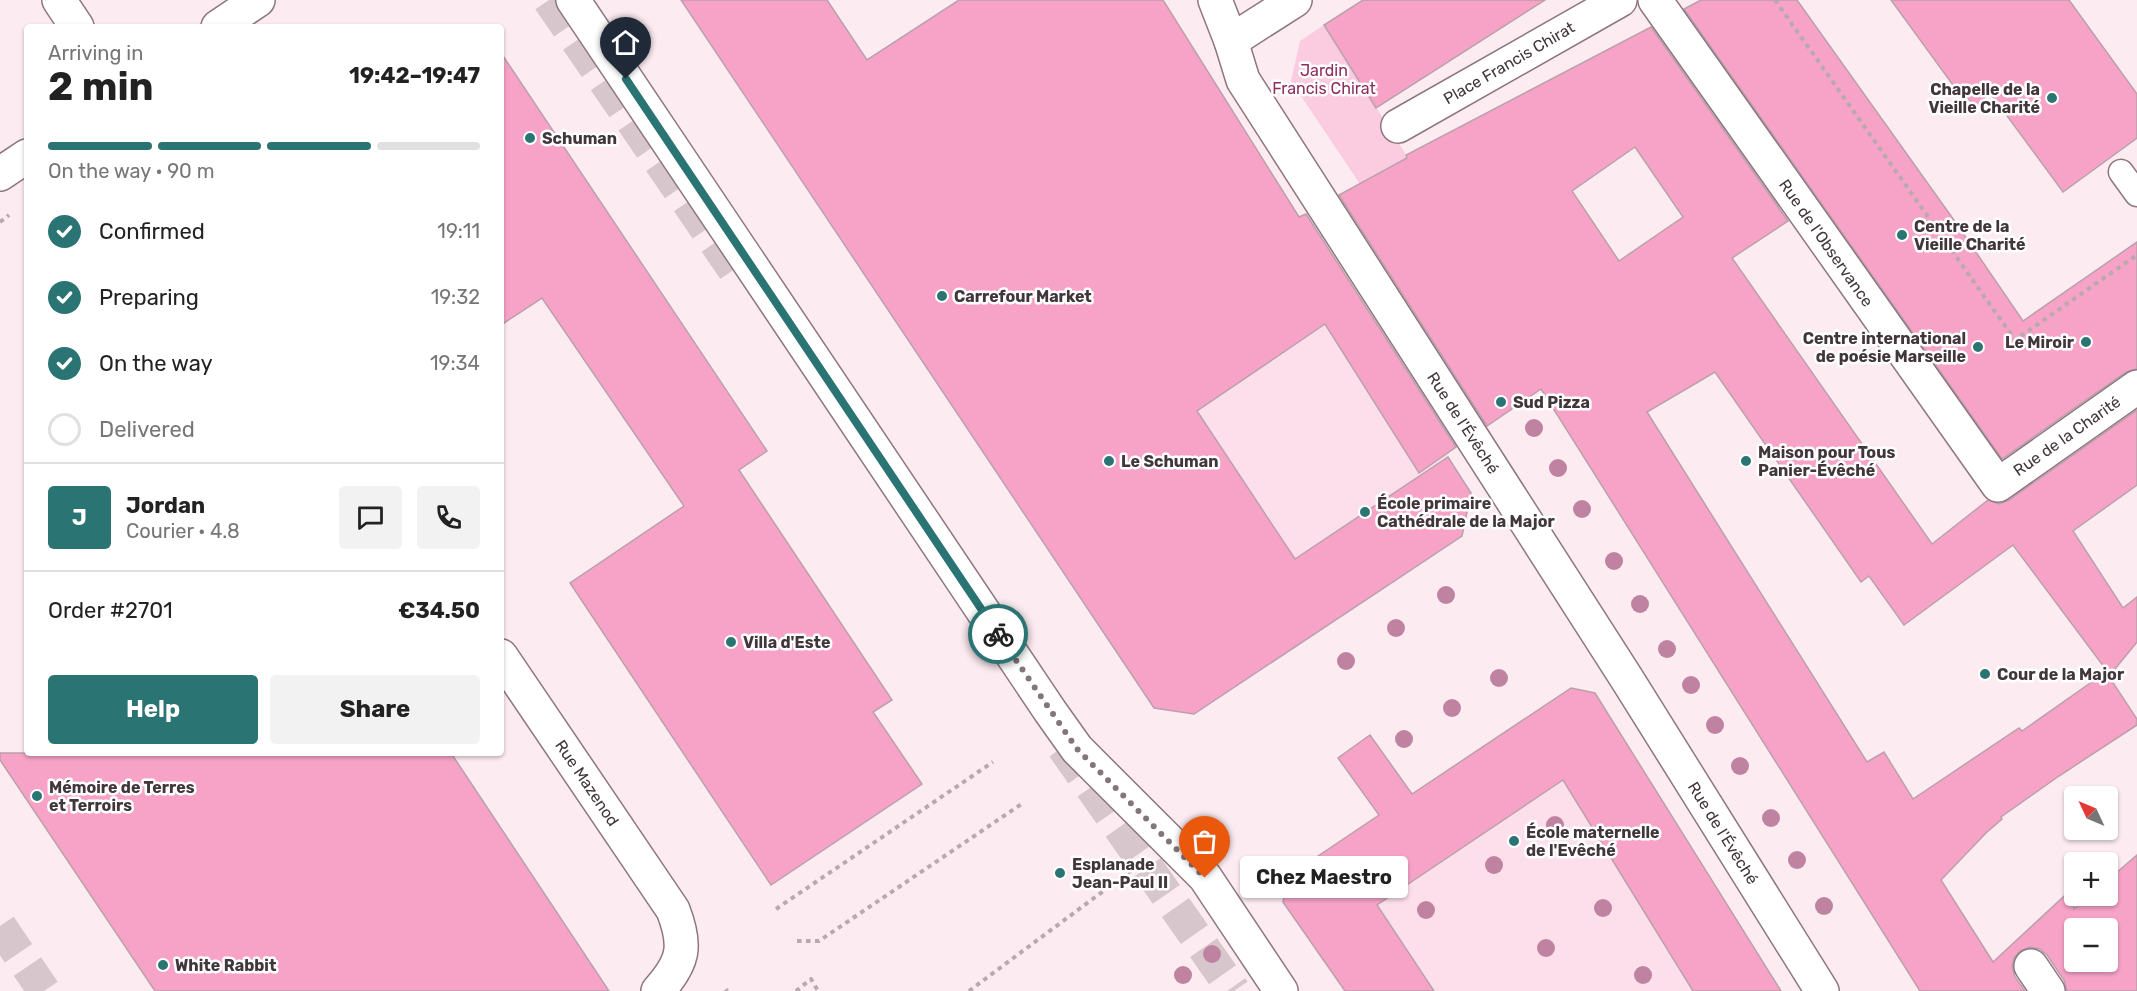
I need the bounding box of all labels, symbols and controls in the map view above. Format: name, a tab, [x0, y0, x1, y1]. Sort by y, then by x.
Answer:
pin	[600, 17, 651, 79]
street label: Place Francis Chirat	[1440, 18, 1578, 108]
icon: home	[609, 26, 642, 59]
text: Arriving in	[48, 41, 143, 65]
park label: Jardin Francis Chirat	[1272, 61, 1376, 98]
text: 19:42–19:47	[349, 62, 480, 89]
text: 2 min	[48, 64, 154, 110]
place label: Chapelle de la Vieille Charité	[1928, 80, 2040, 117]
marker: Chapelle de la Vieille Charité	[2045, 91, 2059, 105]
place label: Schuman	[542, 129, 617, 148]
marker: Schuman	[523, 131, 537, 145]
text: On the way · 90 m	[48, 159, 214, 183]
street label: Rue de l'Observance	[1775, 176, 1877, 310]
icon: check	[48, 215, 81, 248]
place label: Centre de la Vieille Charité	[1914, 217, 2026, 254]
text: Confirmed	[99, 218, 205, 245]
text: 19:11	[437, 219, 480, 243]
marker: Centre de la Vieille Charité	[1895, 228, 1909, 242]
icon: check	[48, 281, 81, 314]
text: Preparing	[99, 284, 199, 311]
text: 19:32	[431, 285, 480, 309]
place label: Carrefour Market	[954, 287, 1092, 306]
marker: Carrefour Market	[935, 289, 949, 303]
place label: Centre international de poésie Marseille	[1803, 329, 1966, 366]
place label: Le Miroir	[2005, 333, 2075, 352]
marker: Le Miroir	[2079, 335, 2093, 349]
marker: Centre international de poésie Marseille	[1971, 340, 1985, 354]
icon: check	[48, 347, 81, 380]
text: On the way	[99, 350, 213, 377]
text: 19:34	[430, 351, 480, 375]
street label: Rue de l'Évêché	[1423, 369, 1503, 477]
street label: Rue de la Charité	[2010, 392, 2124, 480]
place label: Sud Pizza	[1513, 393, 1590, 412]
marker: Sud Pizza	[1494, 395, 1508, 409]
text: Delivered	[99, 416, 195, 443]
place label: Maison pour Tous Panier-Évêché	[1758, 443, 1895, 480]
place label: Le Schuman	[1121, 452, 1218, 471]
marker: Le Schuman	[1102, 454, 1116, 468]
marker: Maison pour Tous Panier-Évêché	[1739, 454, 1753, 468]
button: chat	[339, 486, 402, 549]
button: phone	[417, 486, 480, 549]
text: Jordan	[126, 492, 205, 519]
place label: École primaire Cathédrale de la Major	[1377, 493, 1555, 531]
text: J	[72, 504, 87, 531]
marker: École primaire Cathédrale de la Major	[1358, 505, 1372, 519]
text: Courier · 4.8	[126, 519, 240, 543]
text: Order #2701	[48, 597, 173, 624]
text: €34.50	[398, 597, 480, 624]
courier	[968, 604, 1028, 664]
icon: bike	[982, 618, 1015, 651]
place label: Villa d'Este	[743, 633, 831, 652]
marker: Villa d'Este	[724, 635, 738, 649]
place label: Cour de la Major	[1997, 665, 2125, 684]
marker: Cour de la Major	[1978, 667, 1992, 681]
button: Help	[48, 675, 258, 744]
button: Share	[270, 675, 480, 744]
street label: Rue Mazenod	[551, 736, 623, 830]
place label: Mémoire de Terres et Terroirs	[49, 778, 195, 815]
street label: Rue de l'Évêché	[1684, 778, 1762, 888]
north arrow	[2064, 786, 2118, 840]
map controls	[2064, 786, 2118, 972]
marker: Mémoire de Terres et Terroirs	[30, 789, 44, 803]
pin	[1179, 816, 1230, 878]
place label: École maternelle de l'Evêché	[1526, 822, 1660, 860]
icon: bag	[1188, 825, 1221, 858]
marker: École maternelle de l'Evêché	[1507, 834, 1521, 848]
button: +	[2064, 852, 2118, 906]
place label: Esplanade Jean-Paul II	[1072, 855, 1168, 892]
callout: Chez Maestro	[1241, 857, 1409, 899]
text: Chez Maestro	[1256, 865, 1392, 889]
marker: Esplanade Jean-Paul II	[1053, 866, 1067, 880]
button: −	[2064, 918, 2118, 972]
place label: White Rabbit	[175, 956, 277, 975]
marker: White Rabbit	[156, 958, 170, 972]

